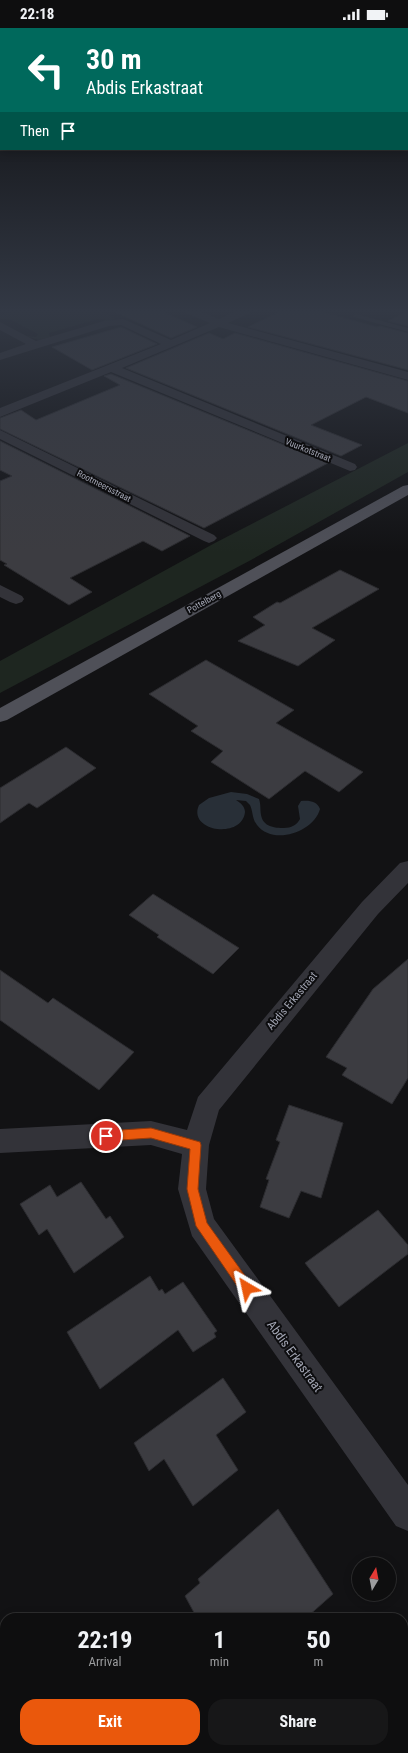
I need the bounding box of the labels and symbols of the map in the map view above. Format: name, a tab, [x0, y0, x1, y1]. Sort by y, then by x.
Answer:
street label: Vuurkotstraat	[284, 436, 333, 464]
street label: Rootmeersstraat	[75, 468, 133, 504]
street label: Pottelberg	[185, 589, 223, 615]
street label: Abdis Erkastraat	[264, 969, 320, 1033]
pin	[89, 1119, 123, 1153]
position arrow	[226, 1267, 268, 1309]
street label: Abdis Erkastraat	[264, 1317, 326, 1395]
north arrow	[352, 1557, 396, 1601]

